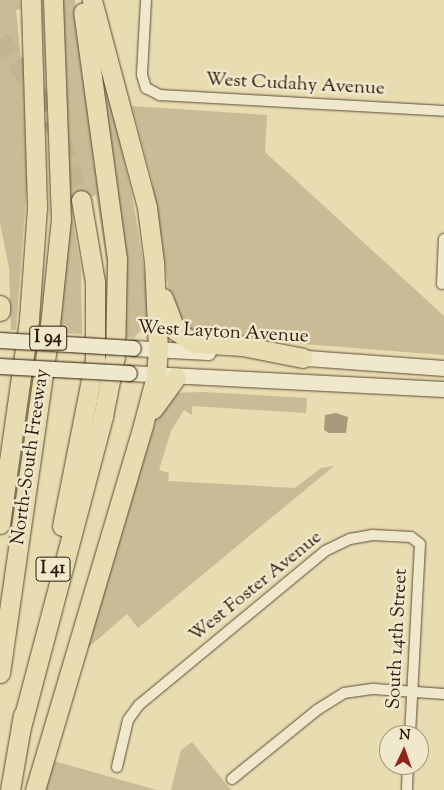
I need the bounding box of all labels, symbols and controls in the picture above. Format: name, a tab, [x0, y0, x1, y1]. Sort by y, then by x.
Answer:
street label: West Cudahy Avenue	[205, 69, 385, 101]
street label: West Layton Avenue	[137, 317, 309, 349]
road number: I 94	[28, 322, 68, 353]
street label: North-South Freeway	[7, 367, 55, 547]
street label: West Foster Avenue	[185, 526, 327, 648]
road number: I 41	[36, 554, 70, 584]
street label: South 14th Street	[383, 568, 413, 710]
north arrow	[379, 725, 429, 775]
text: N	[399, 726, 411, 746]

